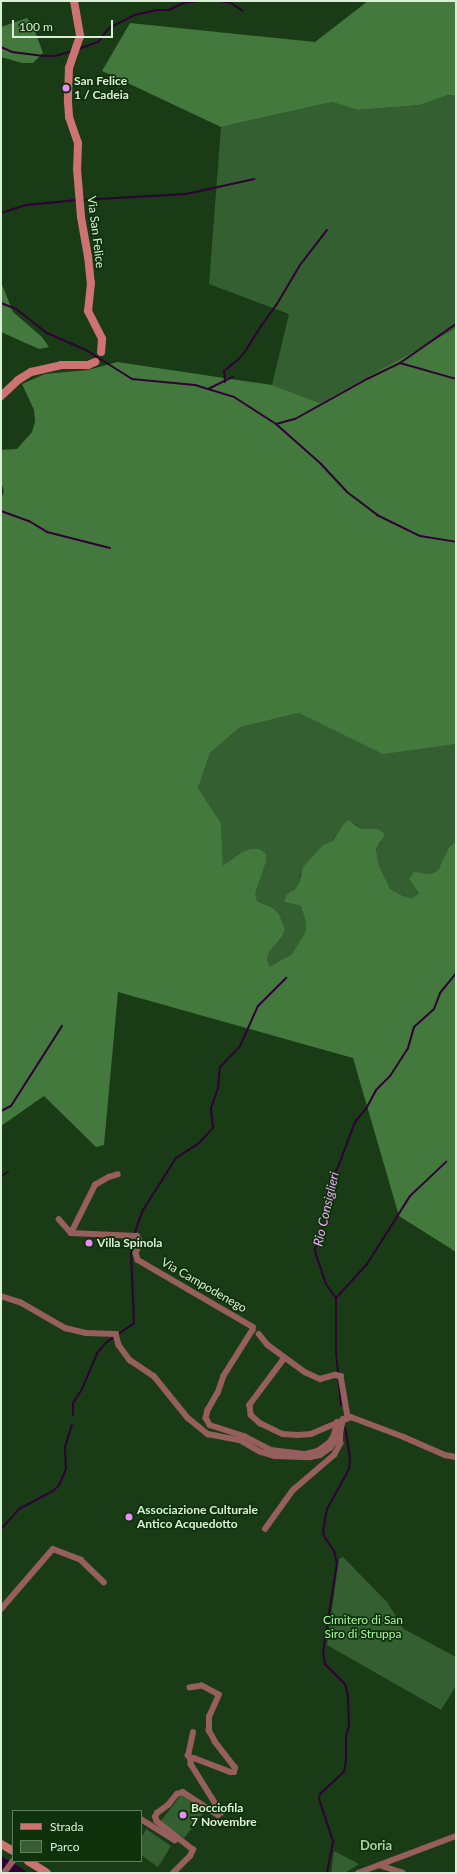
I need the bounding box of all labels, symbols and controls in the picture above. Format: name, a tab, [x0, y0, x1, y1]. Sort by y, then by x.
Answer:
scale bar	[14, 12, 115, 38]
text: 100 m	[19, 19, 53, 34]
place label: San Felice 1 / Cadeia	[74, 74, 129, 102]
marker: San Felice 1 / Cadeia	[61, 83, 71, 93]
street label: Via San Felice	[84, 195, 108, 269]
water label: Rio Consiglieri	[310, 1170, 342, 1248]
place label: Villa Spinola	[97, 1236, 162, 1250]
marker: Villa Spinola	[84, 1238, 94, 1248]
street label: Via Campodenego	[159, 1255, 249, 1315]
place label: Associazione Culturale Antico Acquedotto	[137, 1503, 258, 1531]
marker: Associazione Culturale Antico Acquedotto	[124, 1512, 134, 1522]
park label: Cimitero di San Siro di Struppa	[323, 1613, 403, 1641]
place label: Bocciofila 7 Novembre	[191, 1801, 257, 1829]
legend	[12, 1810, 142, 1862]
marker: Bocciofila 7 Novembre	[178, 1810, 188, 1820]
text: Strada	[50, 1819, 83, 1834]
district label: Doria	[360, 1837, 392, 1853]
text: Parco	[50, 1839, 80, 1854]

